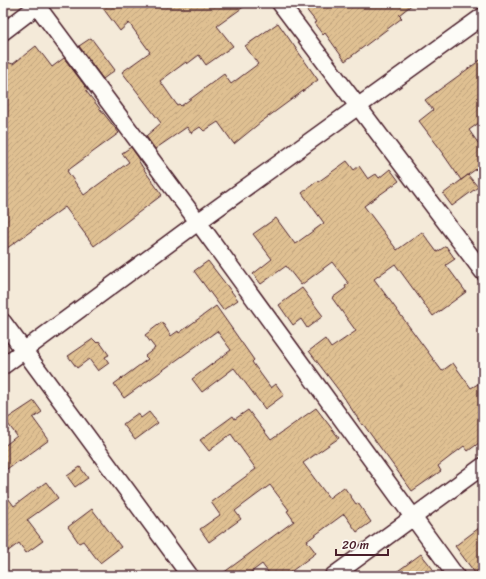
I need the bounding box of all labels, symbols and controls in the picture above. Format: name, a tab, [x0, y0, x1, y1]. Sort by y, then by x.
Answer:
scale bar	[336, 531, 388, 557]
text: 20 m	[342, 534, 369, 556]

